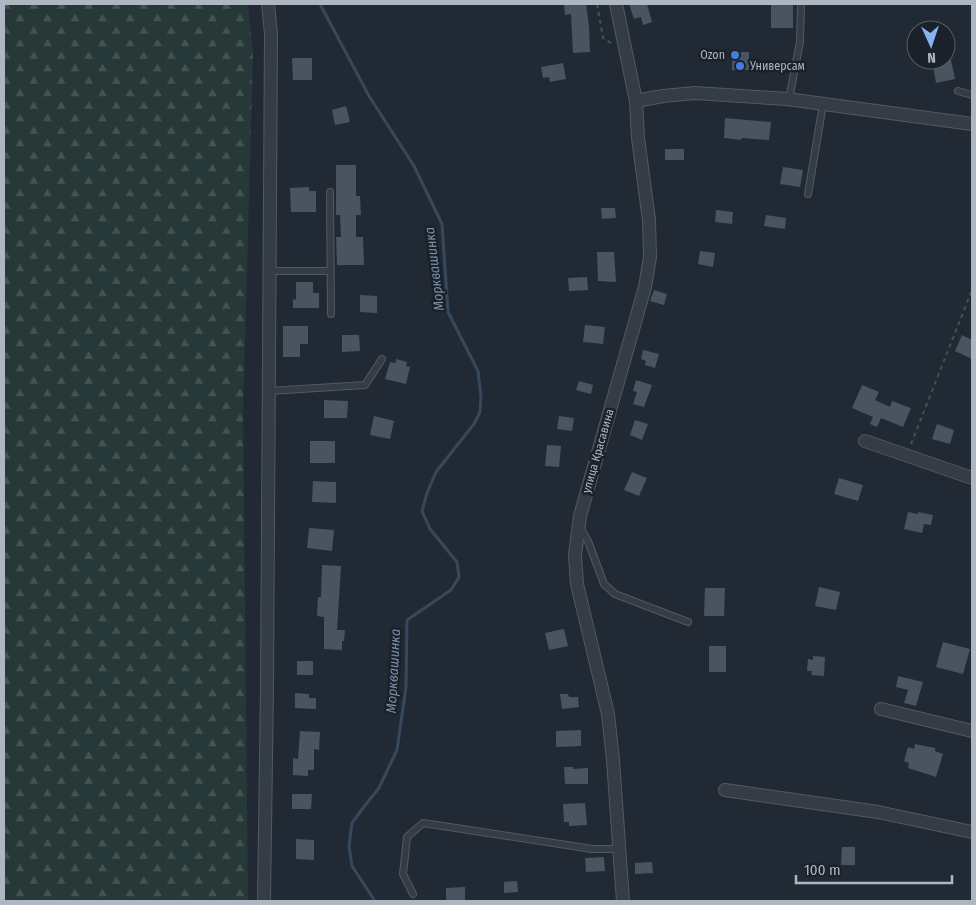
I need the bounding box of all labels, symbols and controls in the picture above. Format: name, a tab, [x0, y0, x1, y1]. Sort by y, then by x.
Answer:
north arrow	[906, 20, 956, 70]
place label: Ozon	[700, 48, 725, 62]
marker: Ozon	[729, 49, 741, 61]
text: N	[927, 49, 936, 66]
place label: Универсам	[749, 59, 805, 73]
marker: Универсам	[734, 60, 746, 72]
water label: Морквашинка	[421, 226, 448, 312]
street label: улица Красавина	[579, 407, 617, 495]
water label: Морквашинка	[383, 628, 404, 714]
scale bar	[796, 852, 952, 884]
text: 100 m	[804, 861, 841, 879]

